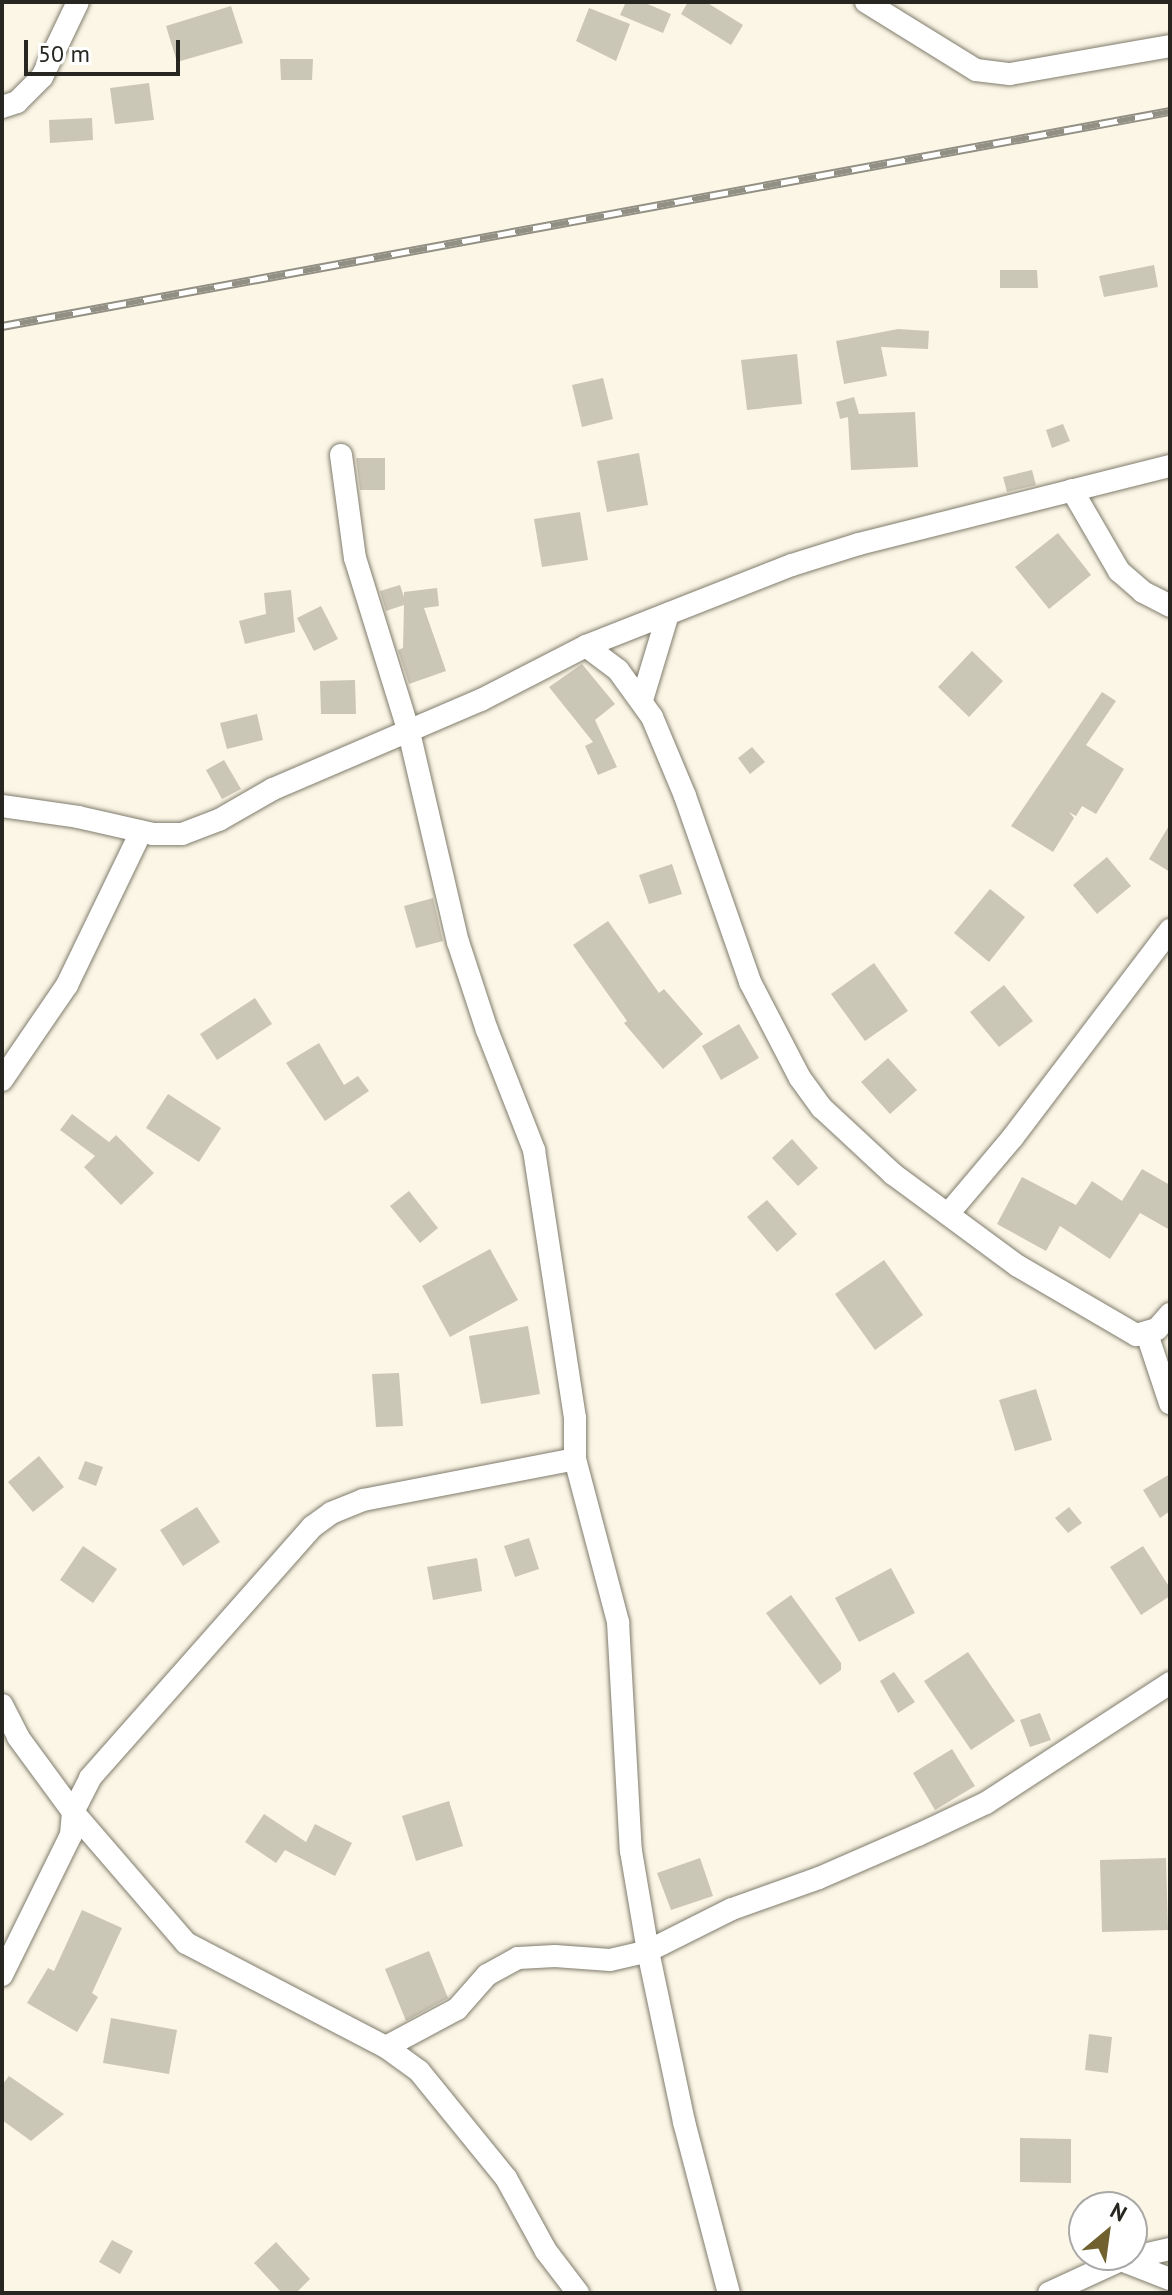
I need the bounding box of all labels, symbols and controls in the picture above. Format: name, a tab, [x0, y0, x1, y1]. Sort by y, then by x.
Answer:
scale bar	[28, 24, 184, 74]
text: 50 m	[38, 38, 90, 69]
north arrow	[1068, 2191, 1148, 2271]
text: N	[1106, 2196, 1132, 2228]

